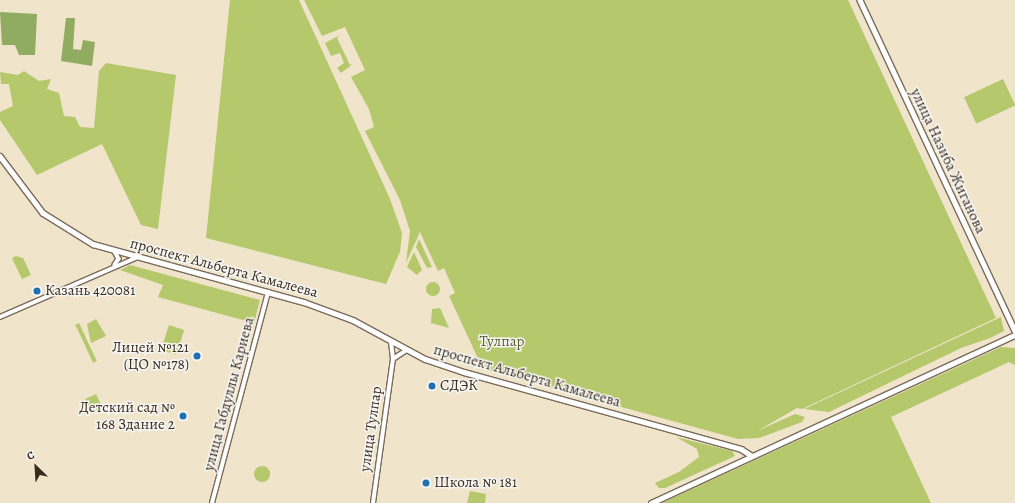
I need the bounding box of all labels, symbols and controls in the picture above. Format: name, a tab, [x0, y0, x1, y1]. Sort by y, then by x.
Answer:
street label: улица Назиба Жиганова	[906, 86, 990, 236]
street label: проспект Альберта Камалеева	[128, 234, 320, 302]
place label: Казань 420081	[45, 282, 135, 300]
marker: Казань 420081	[32, 286, 42, 296]
street label: улица Габдуллы Кариева	[200, 315, 258, 473]
park label: Тулпар	[479, 333, 525, 351]
place label: Лицей №121 (ЦО №178)	[112, 338, 189, 373]
street label: проспект Альберта Камалеева	[431, 341, 623, 411]
marker: Лицей №121 (ЦО №178)	[192, 351, 202, 361]
place label: СДЭК	[440, 377, 478, 395]
marker: СДЭК	[427, 381, 437, 391]
street label: улица Тулпар	[356, 385, 386, 473]
place label: Детский сад № 168 Здание 2	[79, 398, 175, 433]
marker: Детский сад № 168 Здание 2	[178, 411, 188, 421]
north arrow	[16, 447, 56, 487]
text: С	[24, 447, 37, 464]
place label: Школа № 181	[434, 474, 517, 492]
marker: Школа № 181	[421, 478, 431, 488]

